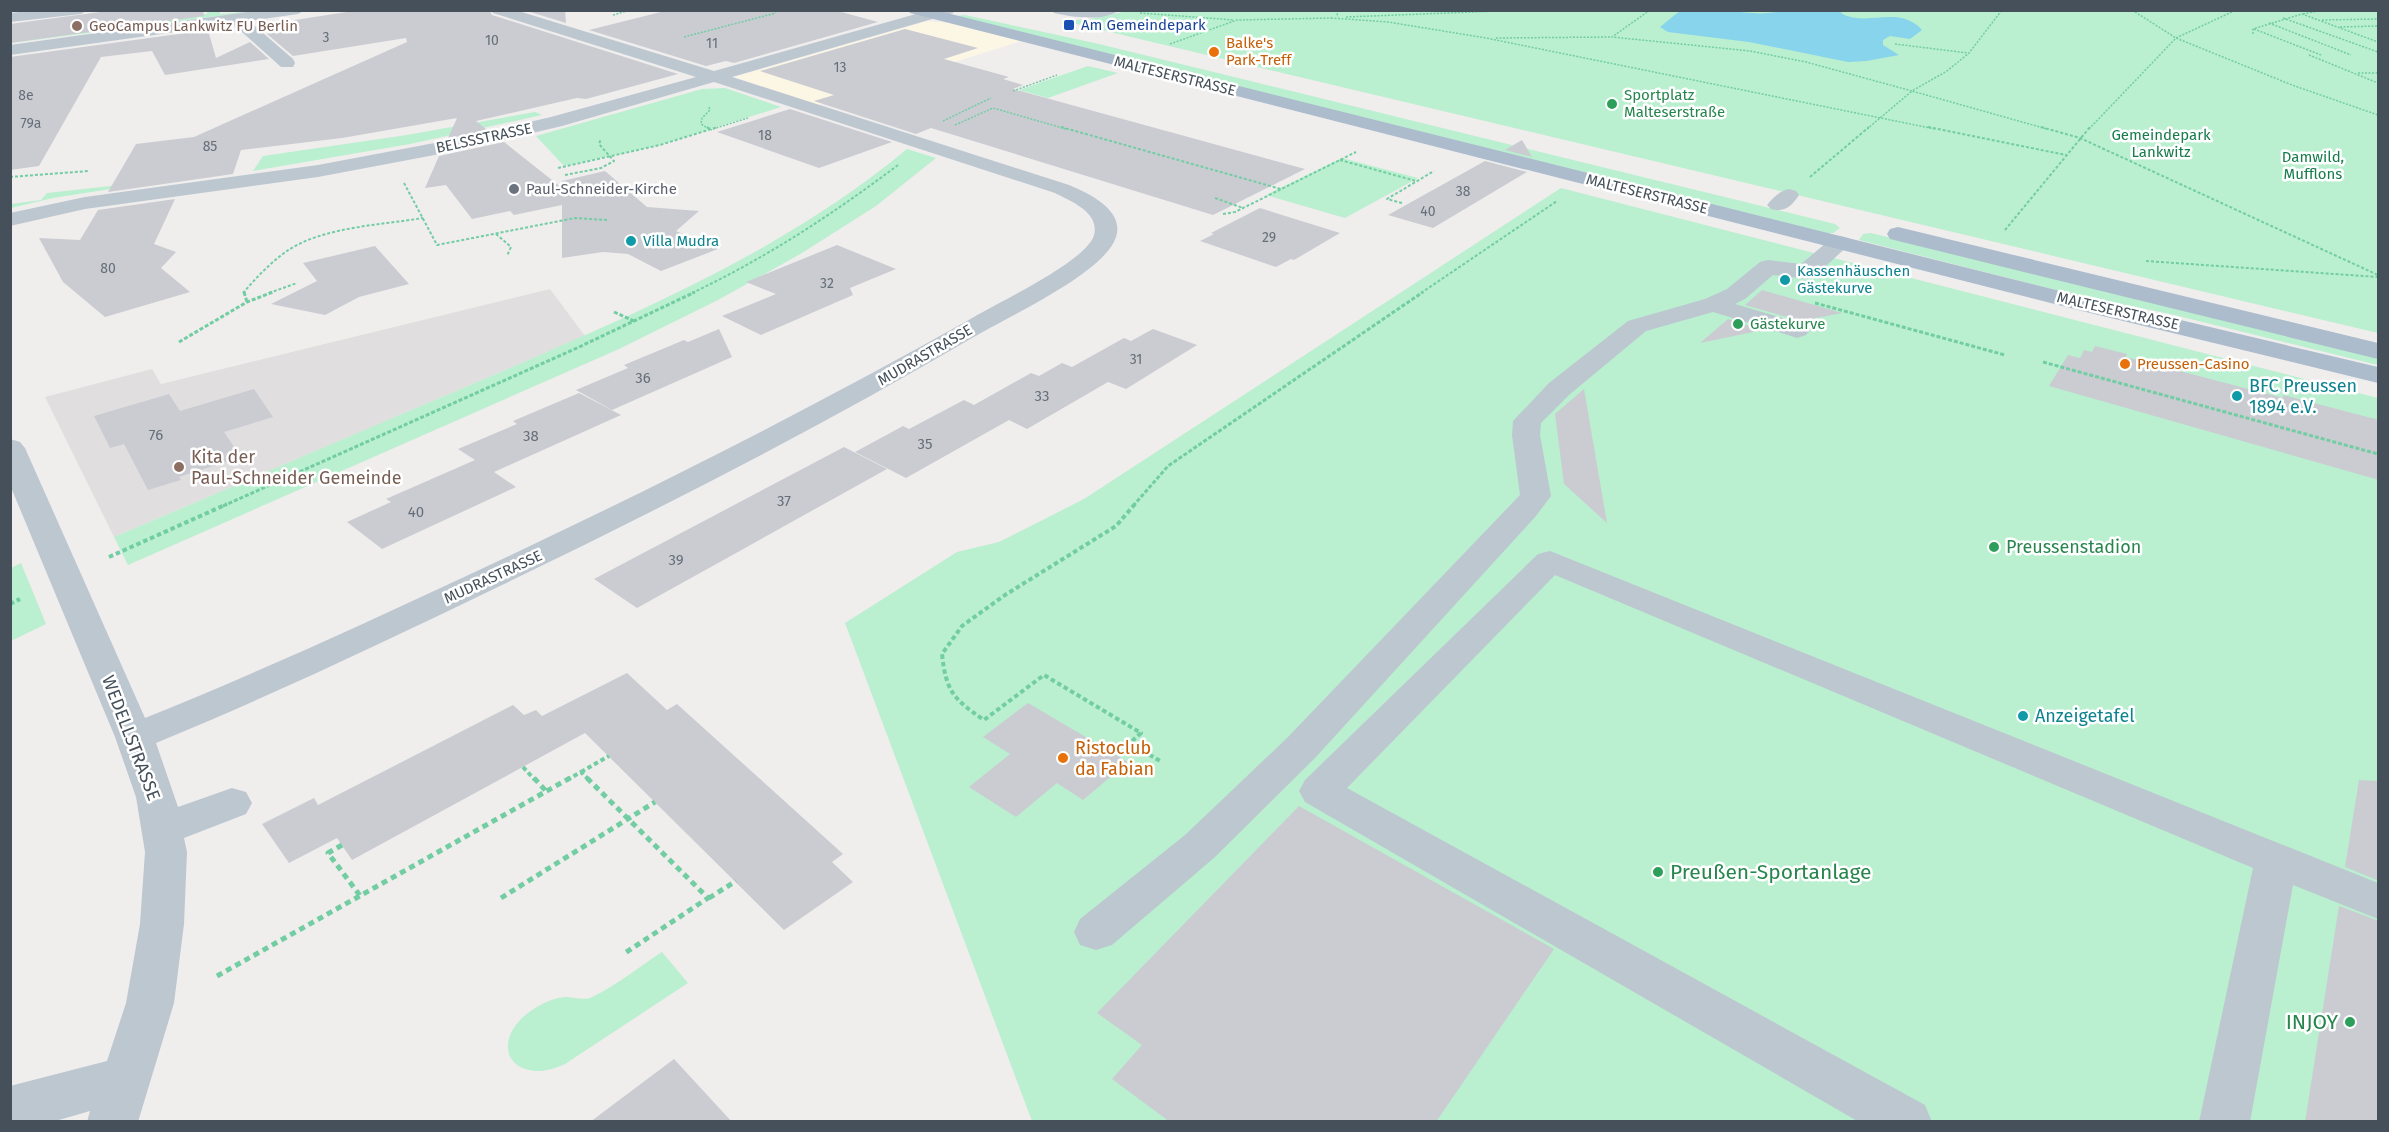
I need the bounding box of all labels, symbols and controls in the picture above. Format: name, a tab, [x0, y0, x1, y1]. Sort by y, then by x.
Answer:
place label: Am Gemeindepark	[1081, 16, 1206, 34]
place label: GeoCampus Lankwitz FU Berlin	[89, 17, 298, 35]
marker: Am Gemeindepark	[1062, 18, 1076, 32]
marker: GeoCampus Lankwitz FU Berlin	[70, 19, 84, 33]
house number: 3	[323, 29, 330, 46]
house number: 10	[485, 32, 499, 49]
place label: Balke's Park-Treff	[1226, 34, 1292, 69]
house number: 11	[706, 35, 718, 52]
marker: Balke's Park-Treff	[1207, 45, 1221, 59]
street label: MALTESERSTRASSE	[1112, 52, 1238, 100]
house number: 13	[833, 59, 847, 76]
place label: Sportplatz Malteserstraße	[1624, 86, 1725, 121]
house number: 8e	[18, 87, 34, 104]
marker: Sportplatz Malteserstraße	[1605, 97, 1619, 111]
house number: 79a	[21, 115, 41, 132]
street label: BELSSSTRASSE	[434, 119, 534, 157]
park label: Gemeindepark Lankwitz	[2111, 126, 2211, 161]
house number: 18	[758, 127, 772, 144]
house number: 85	[203, 138, 217, 155]
park label: Damwild, Mufflons	[2282, 148, 2344, 183]
street label: MALTESERSTRASSE	[1584, 170, 1710, 218]
place label: Paul-Schneider-Kirche	[526, 180, 677, 198]
marker: Paul-Schneider-Kirche	[507, 182, 521, 196]
house number: 38	[1456, 183, 1471, 200]
house number: 40	[1420, 203, 1436, 220]
house number: 29	[1262, 229, 1276, 246]
place label: Villa Mudra	[643, 232, 719, 250]
marker: Villa Mudra	[624, 234, 638, 248]
house number: 80	[100, 260, 116, 277]
place label: Kassenhäuschen Gästekurve	[1797, 262, 1910, 297]
marker: Kassenhäuschen Gästekurve	[1778, 273, 1792, 287]
house number: 32	[820, 275, 834, 292]
street label: MALTESERSTRASSE	[2055, 288, 2181, 334]
place label: Gästekurve	[1750, 315, 1825, 333]
marker: Gästekurve	[1731, 317, 1745, 331]
street label: MUDRASTRASSE	[874, 321, 976, 389]
house number: 31	[1130, 351, 1142, 368]
place label: Preussen-Casino	[2137, 355, 2250, 373]
marker: Preussen-Casino	[2118, 357, 2132, 371]
house number: 36	[635, 369, 651, 387]
place label: BFC Preussen 1894 e.V.	[2249, 375, 2357, 418]
house number: 33	[1035, 387, 1049, 405]
marker: BFC Preussen 1894 e.V.	[2230, 389, 2244, 403]
house number: 76	[149, 426, 163, 444]
house number: 38	[523, 427, 539, 445]
house number: 35	[917, 435, 933, 453]
place label: Kita der Paul-Schneider Gemeinde	[191, 446, 402, 489]
marker: Kita der Paul-Schneider Gemeinde	[172, 460, 186, 474]
house number: 37	[777, 492, 791, 510]
house number: 40	[408, 503, 424, 521]
place label: Preussenstadion	[2006, 536, 2141, 558]
marker: Preussenstadion	[1987, 540, 2001, 554]
street label: MUDRASTRASSE	[441, 546, 545, 608]
house number: 39	[668, 551, 684, 569]
street label: WEDELLSTRASSE	[97, 672, 165, 804]
place label: Anzeigetafel	[2035, 705, 2134, 727]
marker: Anzeigetafel	[2016, 709, 2030, 723]
place label: Ristoclub da Fabian	[1075, 737, 1154, 780]
marker: Ristoclub da Fabian	[1056, 751, 1070, 765]
place label: Preußen-Sportanlage	[1670, 859, 1872, 885]
marker: Preußen-Sportanlage	[1651, 865, 1665, 879]
place label: INJOY	[2286, 1009, 2338, 1035]
marker: INJOY	[2343, 1015, 2357, 1029]

